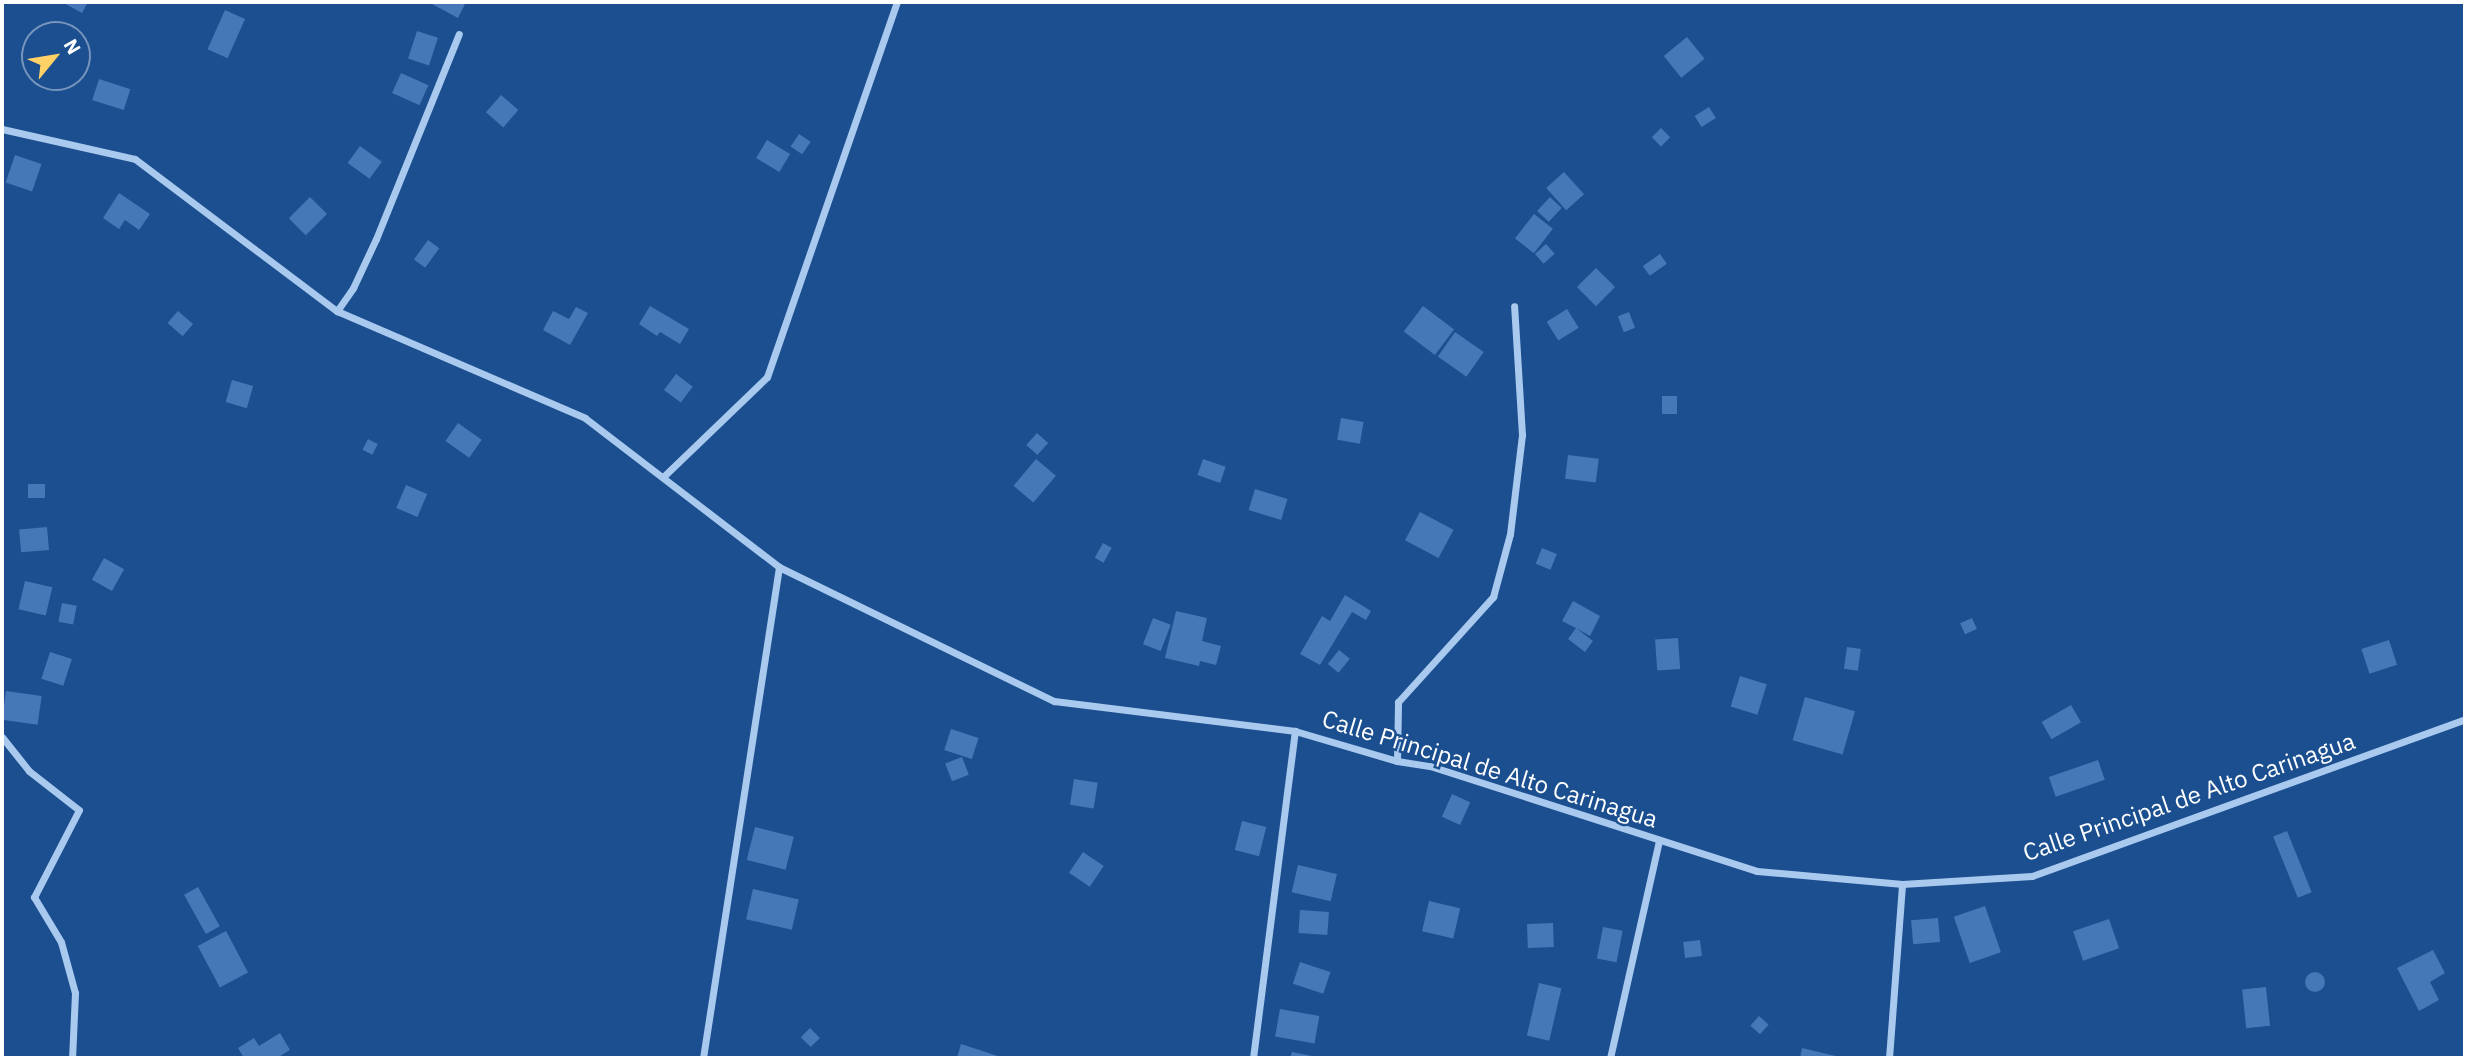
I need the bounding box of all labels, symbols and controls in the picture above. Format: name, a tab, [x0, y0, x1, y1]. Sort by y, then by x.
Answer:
north arrow	[21, 21, 91, 91]
text: N	[59, 35, 86, 58]
street label: Calle Principal de Alto Carinagua	[1319, 704, 1661, 834]
street label: Calle Principal de Alto Carinagua	[2019, 727, 2359, 867]

